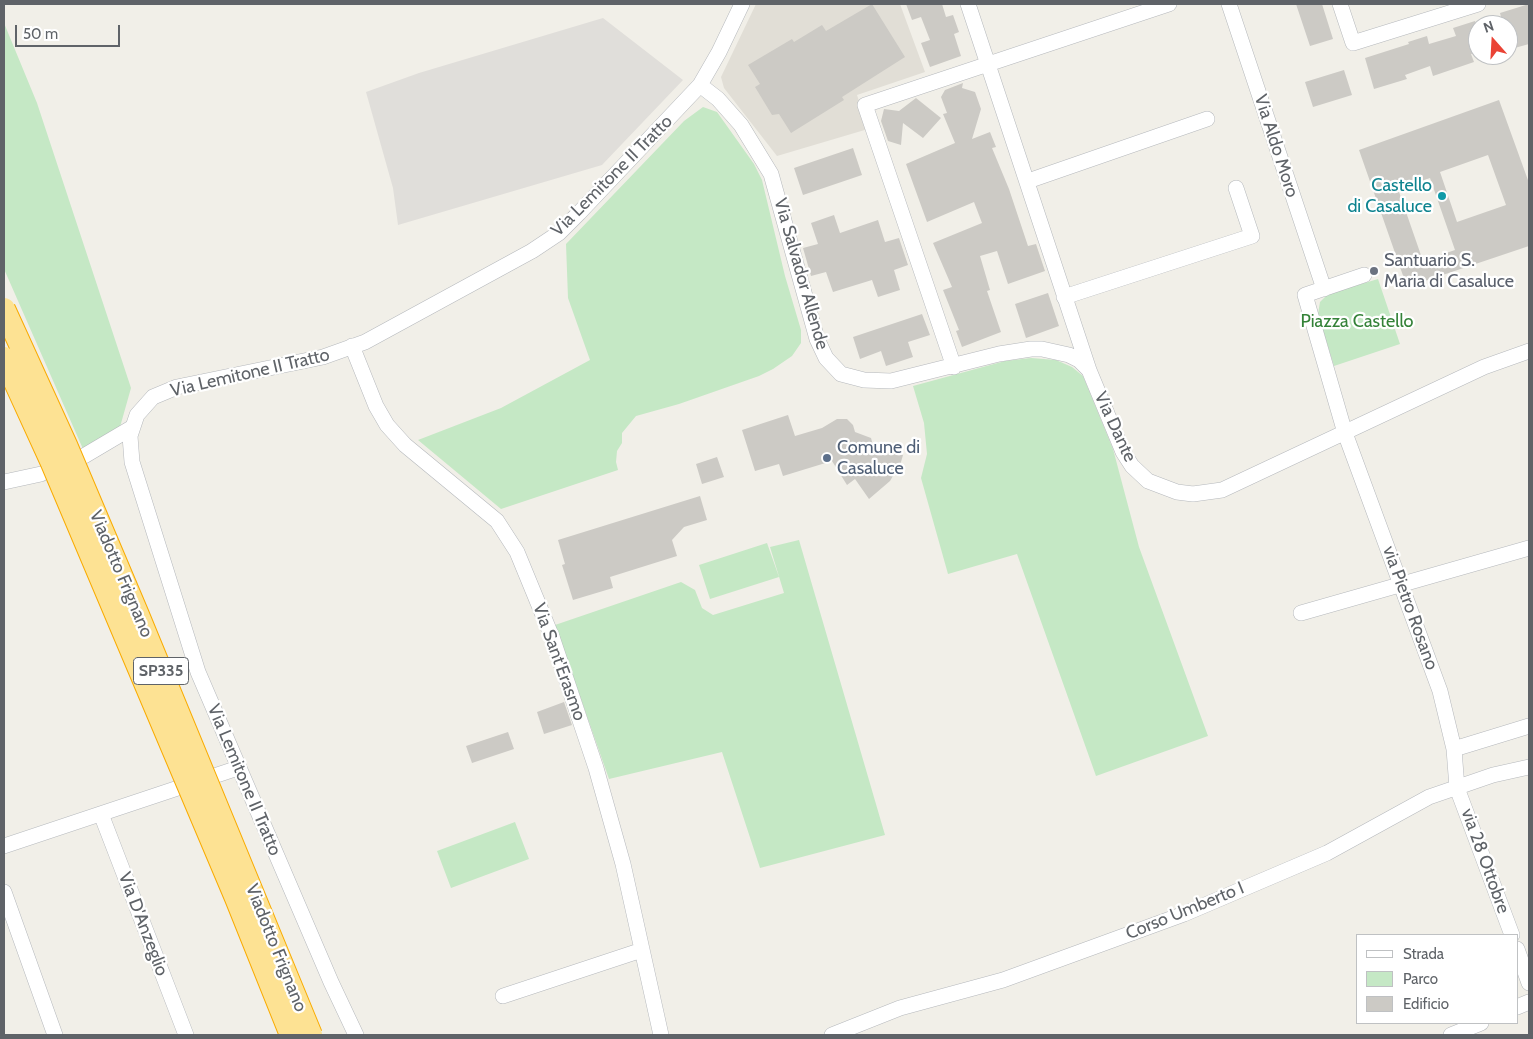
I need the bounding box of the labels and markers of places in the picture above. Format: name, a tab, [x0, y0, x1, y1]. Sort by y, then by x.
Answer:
place label: Castello di Casaluce	[1347, 175, 1432, 218]
marker: Castello di Casaluce	[1436, 190, 1448, 202]
place label: Santuario S. Maria di Casaluce	[1384, 250, 1514, 292]
marker: Santuario S. Maria di Casaluce	[1368, 265, 1380, 277]
place label: Comune di Casaluce	[837, 437, 920, 479]
marker: Comune di Casaluce	[821, 452, 833, 464]

